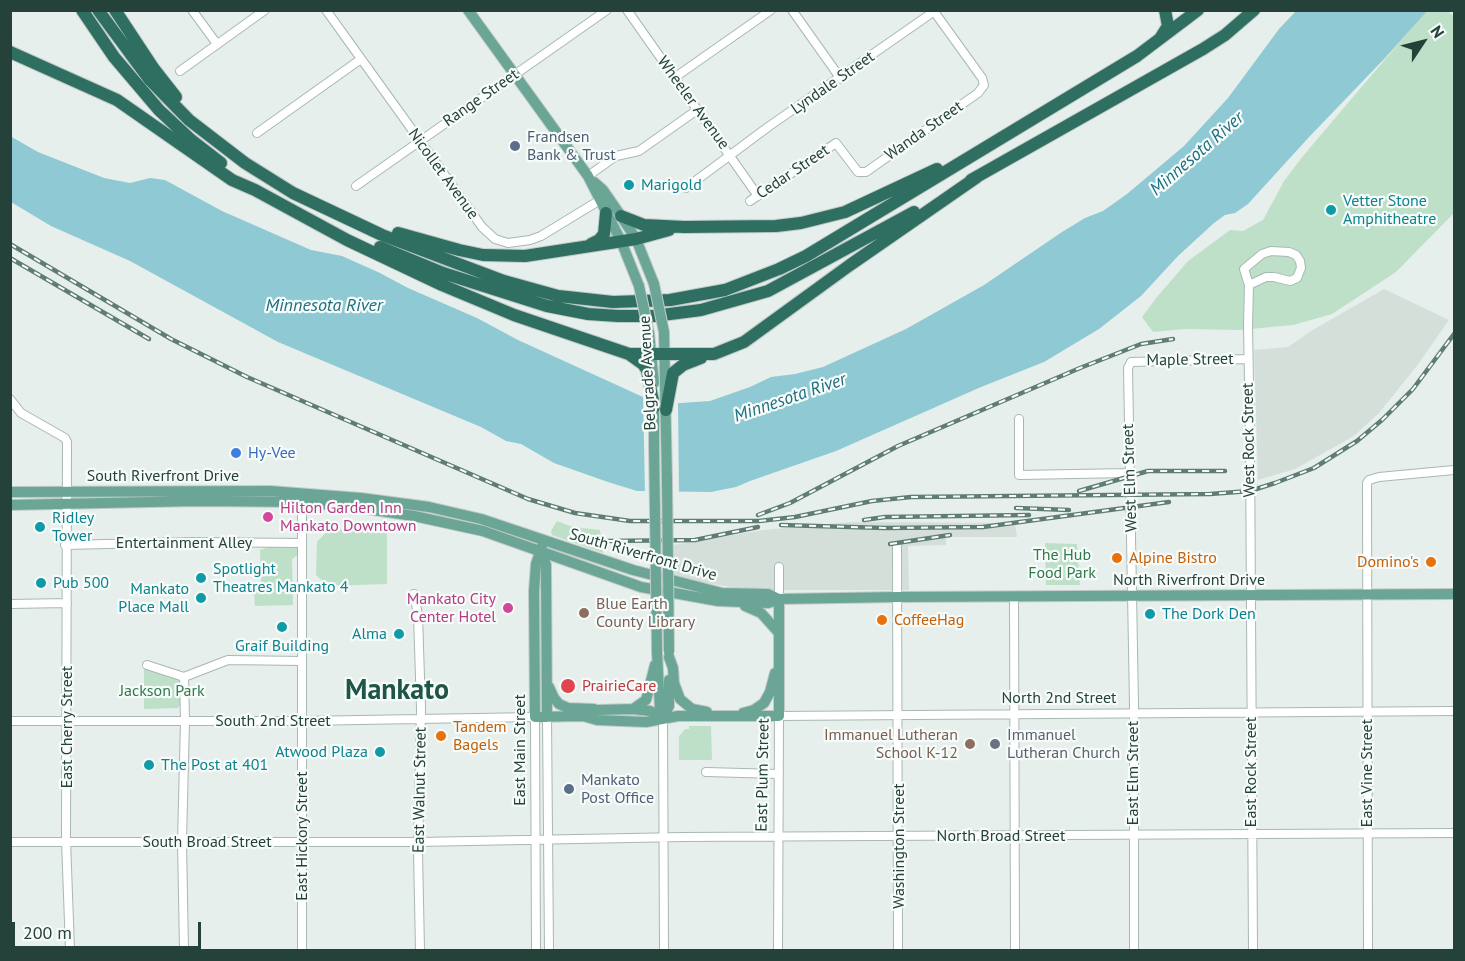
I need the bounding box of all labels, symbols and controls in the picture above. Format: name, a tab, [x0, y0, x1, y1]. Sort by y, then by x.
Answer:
north arrow	[1393, 12, 1453, 72]
text: N	[1427, 22, 1449, 42]
street label: Lyndale Street	[788, 47, 878, 119]
street label: Wheeler Avenue	[653, 53, 733, 153]
street label: Range Street	[439, 65, 523, 131]
street label: Wanda Street	[881, 97, 967, 165]
water label: Minnesota River	[1146, 107, 1248, 201]
street label: Nicollet Avenue	[404, 125, 482, 223]
place label: Frandsen Bank & Trust	[527, 127, 616, 165]
marker: Frandsen Bank & Trust	[508, 139, 522, 153]
street label: Cedar Street	[753, 141, 833, 203]
place label: Marigold	[641, 175, 702, 195]
marker: Marigold	[622, 178, 636, 192]
place label: Vetter Stone Amphitheatre	[1343, 191, 1436, 229]
marker: Vetter Stone Amphitheatre	[1324, 203, 1338, 217]
water label: Minnesota River	[265, 295, 383, 317]
street label: Belgrade Avenue	[635, 315, 661, 431]
street label: Maple Street	[1146, 350, 1234, 370]
water label: Minnesota River	[731, 369, 849, 427]
street label: West Rock Street	[1238, 383, 1260, 497]
street label: West Elm Street	[1119, 423, 1141, 533]
place label: Hy-Vee	[248, 443, 296, 463]
marker: Hy-Vee	[229, 446, 243, 460]
street label: South Riverfront Drive	[87, 466, 239, 486]
place label: Hilton Garden Inn Mankato Downtown	[280, 498, 417, 536]
place label: Ridley Tower	[52, 508, 94, 546]
marker: Hilton Garden Inn Mankato Downtown	[261, 510, 275, 524]
marker: Ridley Tower	[33, 520, 47, 534]
street label: South Riverfront Drive	[567, 525, 719, 585]
street label: Entertainment Alley	[116, 533, 252, 553]
park label: The Hub Food Park	[1028, 545, 1096, 583]
place label: Alpine Bistro	[1129, 548, 1217, 568]
marker: Alpine Bistro	[1110, 551, 1124, 565]
place label: Domino's	[1357, 552, 1419, 572]
marker: Domino's	[1424, 555, 1438, 569]
place label: Spotlight Theatres Mankato 4	[213, 559, 348, 597]
street label: North Riverfront Drive	[1113, 570, 1265, 590]
marker: Spotlight Theatres Mankato 4	[194, 571, 208, 585]
place label: Pub 500	[53, 573, 109, 593]
marker: Pub 500	[34, 576, 48, 590]
place label: Mankato Place Mall	[118, 579, 189, 617]
place label: Mankato City Center Hotel	[407, 589, 496, 627]
marker: Mankato Place Mall	[194, 591, 208, 605]
place label: Blue Earth County Library	[596, 594, 695, 632]
marker: Mankato City Center Hotel	[501, 601, 515, 615]
place label: The Dork Den	[1162, 604, 1256, 624]
marker: Blue Earth County Library	[577, 606, 591, 620]
marker: The Dork Den	[1143, 607, 1157, 621]
place label: CoffeeHag	[894, 610, 964, 630]
marker: CoffeeHag	[875, 613, 889, 627]
marker: Graif Building	[275, 620, 289, 634]
place label: Alma	[352, 624, 387, 644]
marker: Alma	[392, 627, 406, 641]
place label: Graif Building	[235, 636, 329, 656]
street label: East Cherry Street	[57, 666, 77, 788]
district label: Mankato	[345, 674, 449, 708]
place label: PrairieCare	[582, 676, 656, 696]
marker: PrairieCare	[559, 677, 577, 695]
park label: Jackson Park	[119, 681, 205, 701]
street label: North 2nd Street	[1002, 688, 1116, 708]
street label: East Main Street	[510, 694, 530, 806]
street label: South 2nd Street	[215, 711, 331, 731]
place label: Tandem Bagels	[453, 717, 507, 755]
street label: East Rock Street	[1241, 717, 1261, 827]
street label: East Plum Street	[752, 718, 774, 832]
street label: East Vine Street	[1357, 719, 1377, 827]
street label: East Elm Street	[1123, 721, 1143, 825]
place label: Immanuel Lutheran School K-12	[824, 725, 958, 763]
place label: Immanuel Lutheran Church	[1007, 725, 1120, 763]
street label: East Walnut Street	[409, 727, 431, 853]
marker: Tandem Bagels	[434, 729, 448, 743]
marker: Immanuel Lutheran School K-12	[963, 737, 977, 751]
marker: Immanuel Lutheran Church	[988, 737, 1002, 751]
place label: Atwood Plaza	[275, 742, 368, 762]
marker: Atwood Plaza	[373, 745, 387, 759]
place label: The Post at 401	[161, 755, 268, 775]
marker: The Post at 401	[142, 758, 156, 772]
place label: Mankato Post Office	[581, 770, 654, 808]
street label: East Hickory Street	[292, 771, 312, 901]
marker: Mankato Post Office	[562, 782, 576, 796]
street label: Washington Street	[889, 783, 909, 909]
street label: North Broad Street	[937, 826, 1065, 846]
street label: South Broad Street	[142, 832, 272, 852]
scale bar	[15, 910, 204, 948]
text: 200 m	[23, 921, 72, 944]

